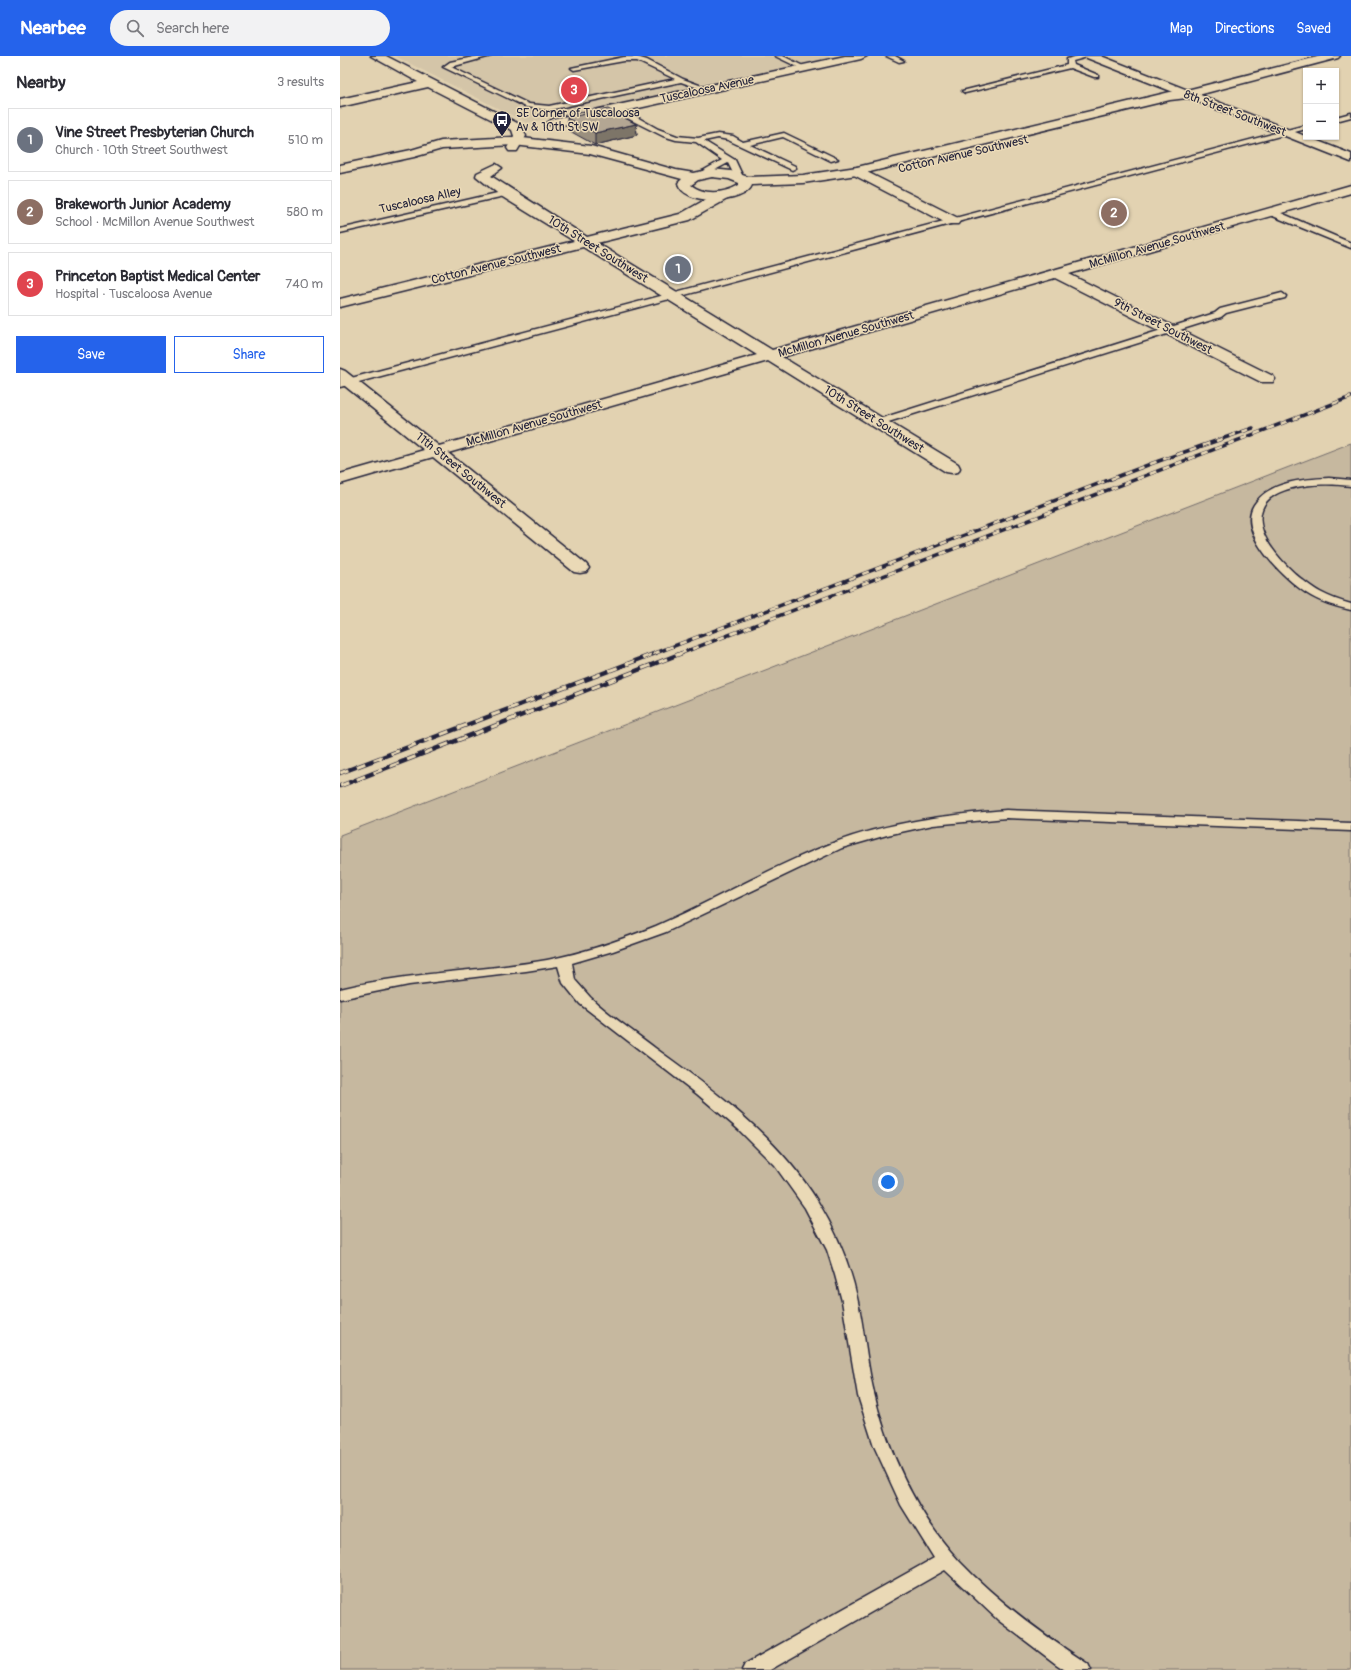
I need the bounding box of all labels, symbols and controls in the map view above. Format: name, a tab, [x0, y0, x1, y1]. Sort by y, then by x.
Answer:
search box	[110, 10, 390, 46]
text: Nearbee	[20, 16, 86, 40]
icon: search	[124, 17, 146, 39]
text: Search here	[156, 19, 229, 38]
text: Map	[1170, 20, 1193, 37]
text: Directions	[1215, 20, 1274, 37]
text: Saved	[1296, 20, 1331, 37]
map controls	[1303, 68, 1339, 140]
button: +	[1303, 68, 1339, 104]
text: Nearby	[16, 72, 65, 93]
street label: Tuscaloosa Avenue	[659, 72, 755, 107]
text: 3 results	[277, 74, 324, 90]
pin: 3	[561, 75, 587, 105]
street label: 8th Street Southwest	[1182, 87, 1288, 140]
button: −	[1303, 104, 1339, 140]
place label: SE Corner of Tuscaloosa Av & 10th St SW	[516, 106, 640, 135]
bus stop icon: SE Corner of Tuscaloosa Av & 10th St SW	[491, 109, 513, 137]
text: Vine Street Presbyterian Church	[55, 123, 254, 142]
text: 1	[27, 132, 33, 148]
text: 510 m	[288, 132, 323, 148]
street label: Cotton Avenue Southwest	[897, 132, 1030, 177]
text: Church · 10th Street Southwest	[55, 142, 228, 158]
street label: Tuscaloosa Alley	[378, 184, 462, 217]
text: Brakeworth Junior Academy	[55, 195, 231, 214]
pin: 2	[1101, 198, 1127, 228]
text: 2	[26, 204, 34, 220]
text: 580 m	[286, 204, 323, 220]
street label: 10th Street Southwest	[545, 213, 651, 286]
text: School · McMillon Avenue Southwest	[55, 214, 255, 230]
street label: McMillon Avenue Southwest	[1087, 219, 1227, 272]
street label: Cotton Avenue Southwest	[430, 241, 563, 288]
pin: 1	[665, 254, 691, 284]
text: Princeton Baptist Medical Center	[55, 267, 260, 286]
text: 3	[26, 276, 34, 292]
text: 740 m	[285, 276, 323, 292]
text: Hospital · Tuscaloosa Avenue	[55, 286, 212, 302]
street label: 9th Street Southwest	[1111, 295, 1215, 358]
street label: McMillon Avenue Southwest	[776, 308, 916, 361]
button: Save	[16, 336, 166, 373]
button: Share	[174, 336, 324, 373]
street label: 10th Street Southwest	[821, 383, 927, 456]
street label: McMillon Avenue Southwest	[464, 397, 604, 450]
street label: 11th Street Southwest	[413, 429, 509, 511]
your location	[878, 1172, 898, 1192]

